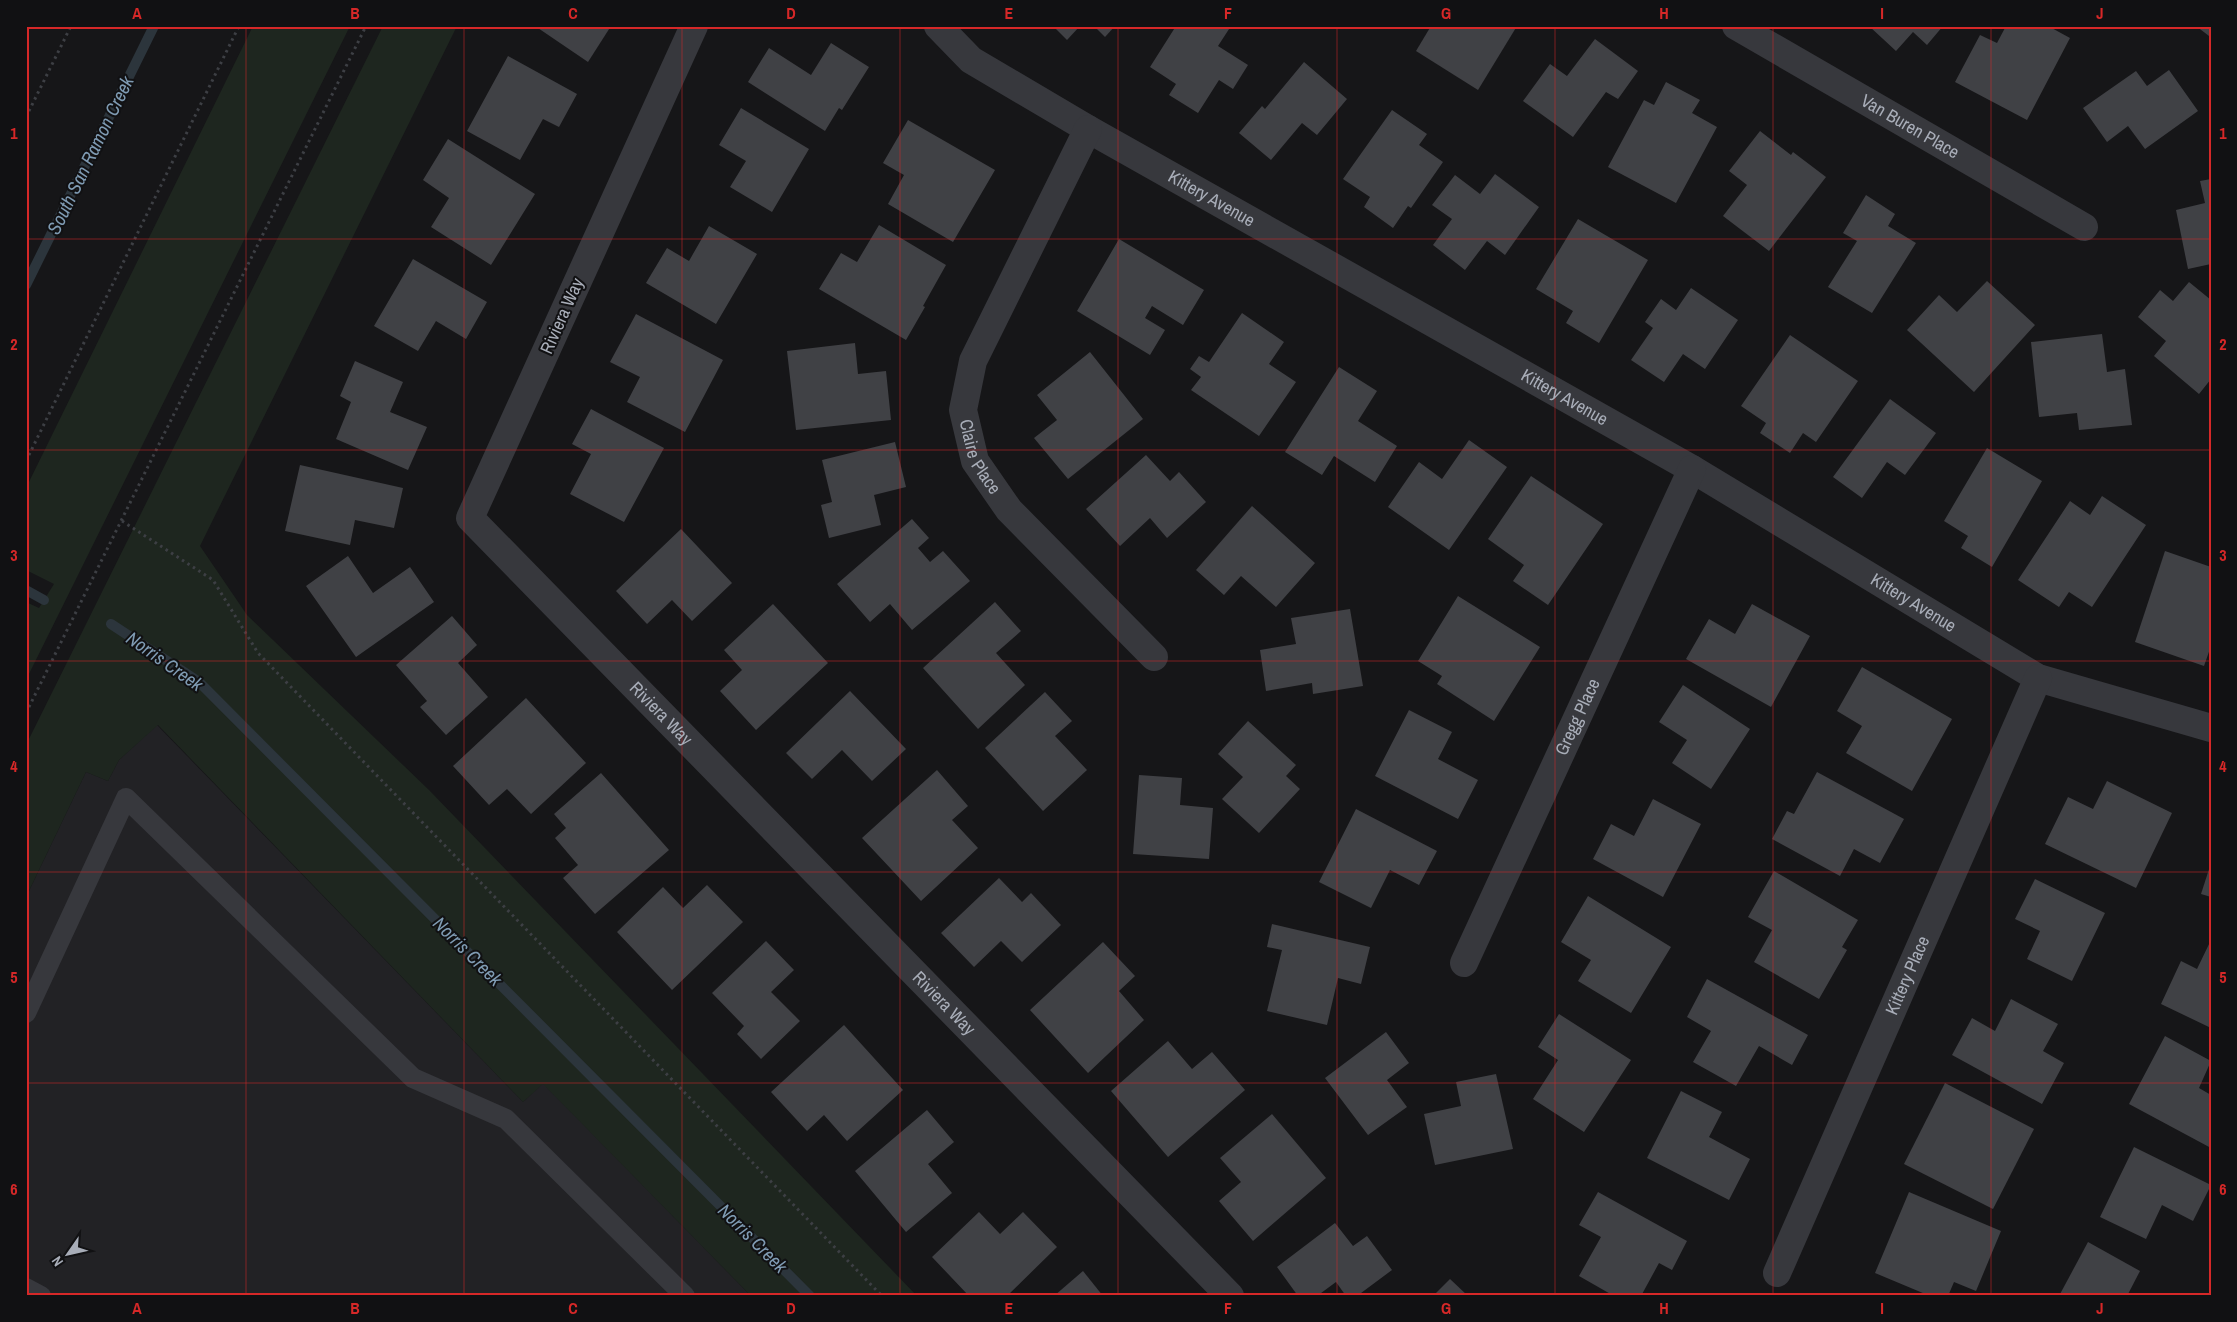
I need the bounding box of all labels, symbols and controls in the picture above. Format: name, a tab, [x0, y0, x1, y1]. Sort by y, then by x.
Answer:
text: A	[132, 2, 142, 24]
text: B	[350, 2, 360, 24]
text: C	[568, 2, 578, 24]
text: D	[786, 2, 796, 24]
text: E	[1005, 2, 1014, 24]
text: F	[1224, 2, 1232, 24]
text: G	[1441, 2, 1451, 24]
text: H	[1659, 2, 1669, 24]
text: I	[1880, 2, 1884, 24]
text: J	[2096, 2, 2104, 24]
water label: South San Ramon Creek	[40, 70, 140, 239]
street label: Van Buren Place	[1856, 88, 1964, 164]
text: 1	[10, 122, 18, 144]
text: 1	[2219, 122, 2227, 144]
street label: Kittery Avenue	[1164, 164, 1260, 233]
street label: Riviera Way	[534, 273, 590, 358]
text: 2	[10, 333, 18, 355]
text: 2	[2219, 333, 2227, 355]
street label: Kittery Avenue	[1517, 362, 1613, 431]
street label: Claire Place	[954, 417, 1007, 499]
text: 3	[10, 544, 18, 566]
text: 3	[2219, 544, 2227, 566]
street label: Kittery Avenue	[1866, 567, 1961, 638]
water label: Norris Creek	[121, 625, 210, 698]
street label: Gregg Place	[1549, 674, 1606, 759]
street label: Riviera Way	[624, 676, 699, 751]
text: 4	[10, 755, 18, 777]
text: 4	[2219, 755, 2227, 777]
water label: Norris Creek	[428, 911, 509, 992]
street label: Kittery Place	[1879, 932, 1935, 1019]
street label: Riviera Way	[907, 965, 982, 1041]
text: 5	[10, 966, 18, 988]
text: 5	[2219, 966, 2227, 988]
text: 6	[10, 1178, 18, 1200]
text: 6	[2219, 1178, 2227, 1200]
water label: Norris Creek	[713, 1198, 794, 1279]
north arrow	[42, 1230, 92, 1280]
text: N	[47, 1253, 67, 1270]
text: A	[132, 1297, 142, 1319]
text: B	[350, 1297, 360, 1319]
text: C	[568, 1297, 578, 1319]
text: D	[786, 1297, 796, 1319]
text: E	[1005, 1297, 1014, 1319]
text: F	[1224, 1297, 1232, 1319]
text: G	[1441, 1297, 1451, 1319]
text: H	[1659, 1297, 1669, 1319]
text: I	[1880, 1297, 1884, 1319]
text: J	[2096, 1297, 2104, 1319]

